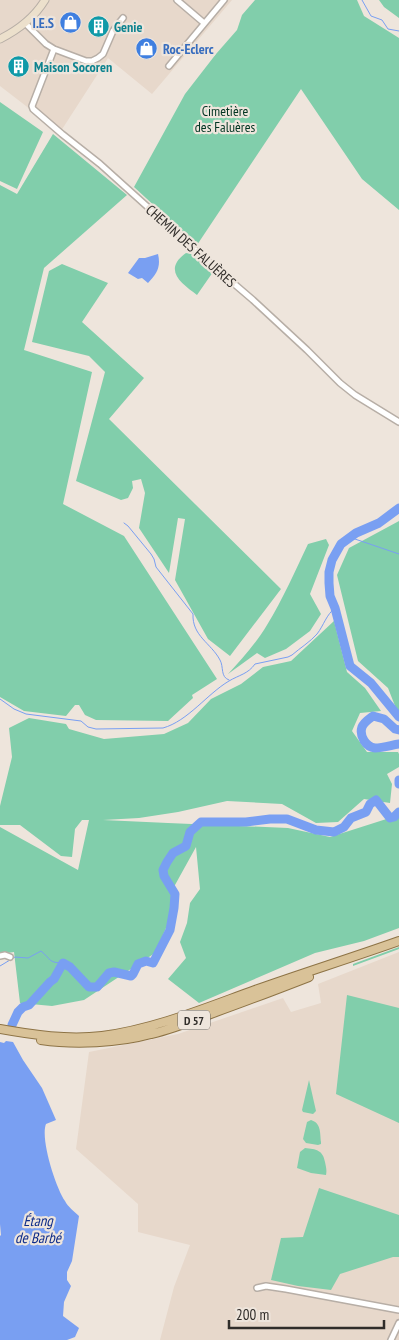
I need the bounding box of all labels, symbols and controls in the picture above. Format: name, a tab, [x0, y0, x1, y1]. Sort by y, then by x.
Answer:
shop icon: I.E.S	[58, 11, 82, 35]
place label: I.E.S	[33, 14, 54, 32]
building icon: Genie	[86, 15, 110, 39]
place label: Genie	[114, 18, 142, 36]
shop icon: Roc-Eclerc	[135, 37, 159, 61]
place label: Roc-Eclerc	[163, 40, 214, 58]
building icon: Maison Socoren	[6, 55, 30, 79]
place label: Maison Socoren	[34, 58, 112, 76]
park label: Cimetière des Faluères	[195, 102, 255, 136]
street label: CHEMIN DES FALUÈRES	[142, 201, 240, 291]
road number: D 57	[178, 1010, 210, 1030]
water label: Étang de Barbé	[15, 1211, 63, 1247]
scale bar	[229, 1298, 384, 1330]
text: 200 m	[236, 1305, 269, 1324]

